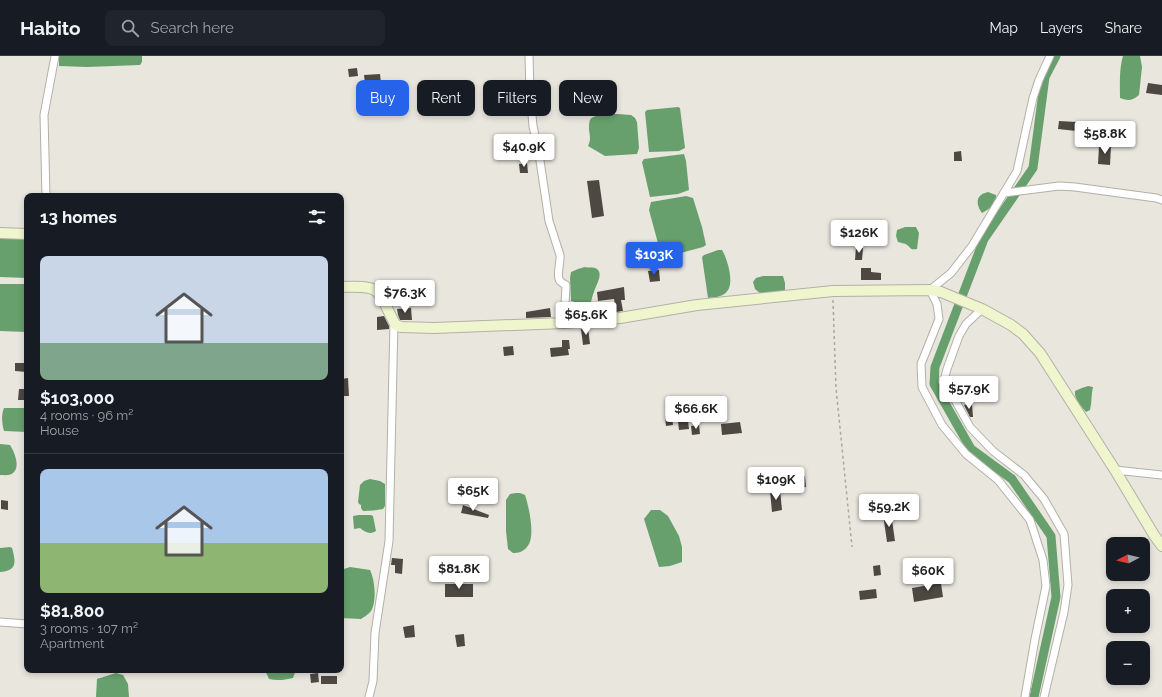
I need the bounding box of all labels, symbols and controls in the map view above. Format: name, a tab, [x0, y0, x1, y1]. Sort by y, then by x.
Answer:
search box	[105, 10, 385, 46]
text: Habito	[20, 17, 81, 39]
icon: search	[119, 17, 141, 39]
text: Search here	[151, 19, 234, 37]
text: Map	[990, 20, 1018, 36]
text: Layers	[1040, 20, 1083, 36]
text: Share	[1105, 20, 1142, 36]
chip: Buy	[356, 80, 409, 116]
chip: Rent	[417, 80, 475, 116]
chip: Filters	[483, 80, 551, 116]
chip: New	[559, 80, 617, 116]
pin: $58.8K	[1072, 121, 1138, 155]
text: $58.8K	[1084, 126, 1126, 141]
pin: $40.9K	[491, 134, 557, 168]
text: $40.9K	[503, 139, 545, 154]
icon: filters	[306, 206, 328, 228]
text: 13 homes	[40, 207, 117, 227]
pin: $126K	[831, 220, 887, 254]
text: $126K	[840, 225, 878, 240]
pin: $103K	[626, 242, 682, 276]
text: $103K	[635, 247, 673, 262]
pin: $76.3K	[372, 280, 438, 314]
icon: home	[148, 282, 220, 354]
text: $76.3K	[384, 285, 426, 300]
pin: $65.6K	[553, 302, 619, 336]
text: $65.6K	[565, 307, 607, 322]
pin: $57.9K	[936, 376, 1002, 410]
text: $57.9K	[948, 381, 990, 396]
text: $103,000	[40, 388, 114, 408]
pin: $66.6K	[663, 396, 729, 430]
text: $66.6K	[674, 401, 718, 416]
text: 4 rooms · 96 m²	[40, 408, 133, 423]
text: House	[40, 423, 79, 438]
pin: $109K	[748, 467, 804, 501]
text: $109K	[756, 472, 796, 487]
pin: $65K	[449, 478, 497, 512]
text: $65K	[457, 483, 489, 498]
pin: $59.2K	[856, 494, 922, 528]
icon: home	[148, 495, 220, 567]
text: $59.2K	[868, 499, 910, 514]
north arrow	[1106, 537, 1150, 581]
map controls	[1106, 537, 1150, 685]
pin: $81.8K	[426, 556, 492, 590]
pin: $60K	[904, 558, 952, 592]
text: $81.8K	[438, 561, 480, 576]
text: $60K	[912, 563, 944, 578]
button: +	[1106, 589, 1150, 633]
text: $81,800	[40, 601, 105, 621]
text: 3 rooms · 107 m²	[40, 621, 138, 636]
text: Apartment	[40, 636, 104, 651]
button: −	[1106, 641, 1150, 685]

